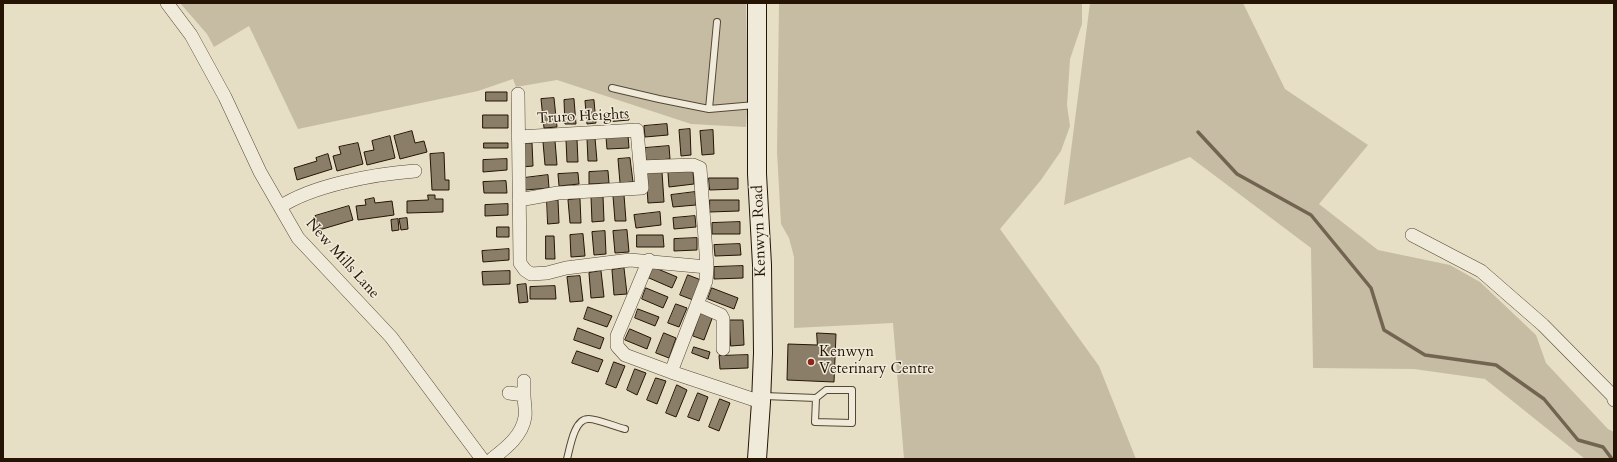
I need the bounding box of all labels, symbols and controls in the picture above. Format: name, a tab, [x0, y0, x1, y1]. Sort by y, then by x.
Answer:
street label: Truro Heights	[536, 106, 630, 128]
street label: Kenwyn Road	[749, 185, 771, 277]
street label: New Mills Lane	[301, 215, 383, 303]
place label: Kenwyn Veterinary Centre	[819, 344, 934, 379]
marker: Kenwyn Veterinary Centre	[806, 357, 816, 367]

